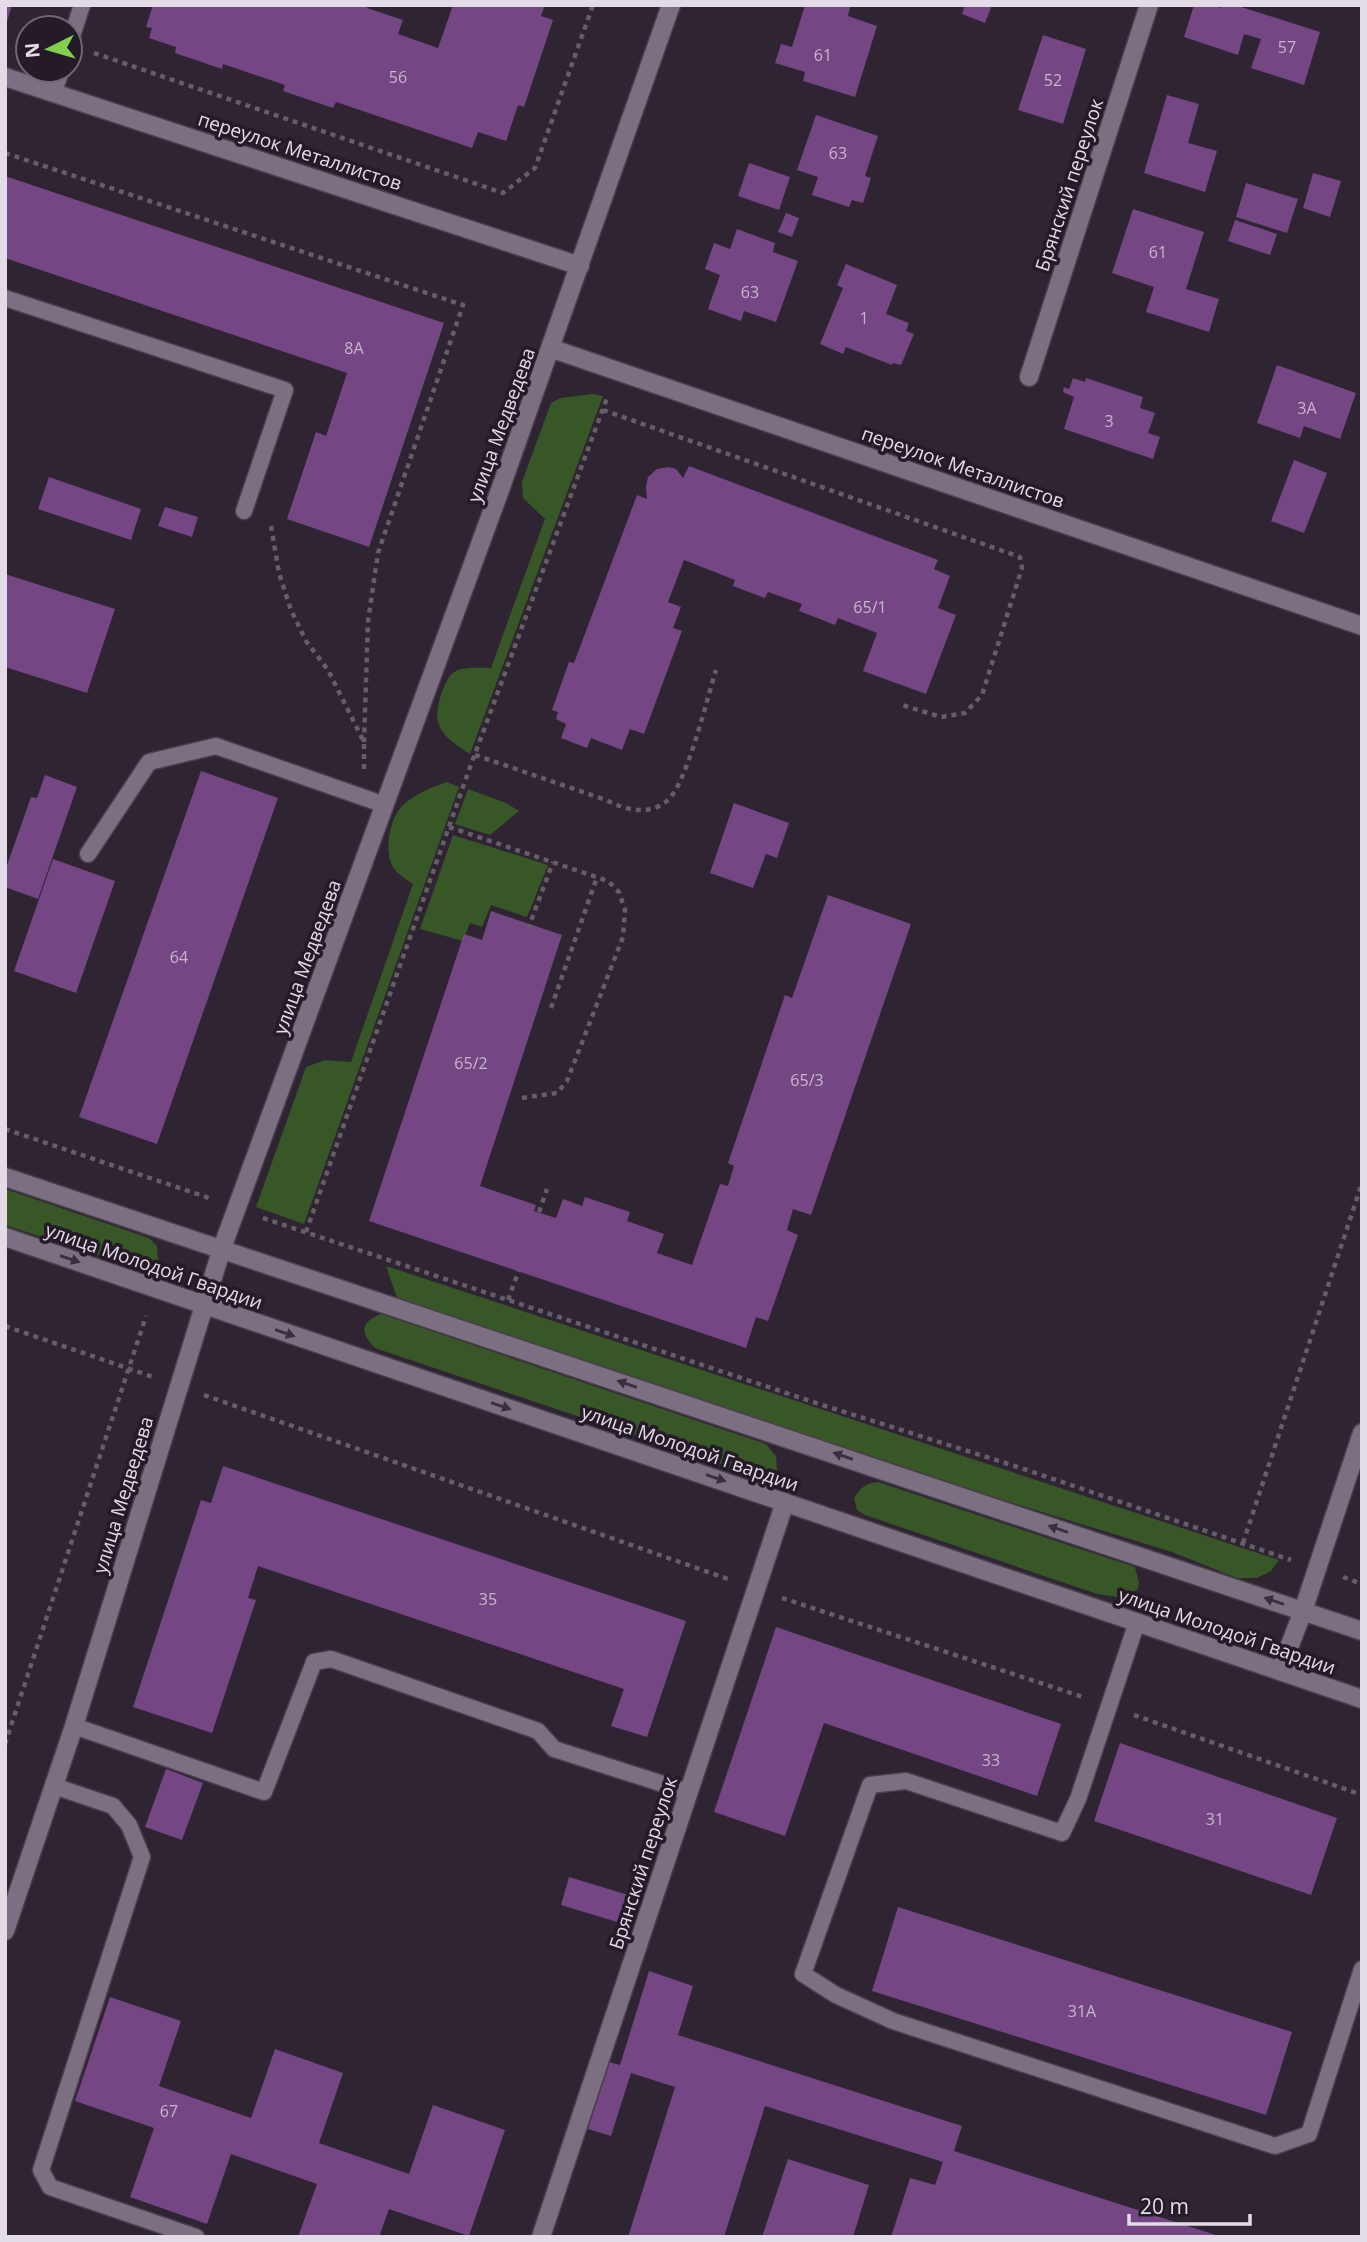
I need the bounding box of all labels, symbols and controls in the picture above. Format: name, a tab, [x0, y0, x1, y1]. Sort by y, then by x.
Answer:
north arrow	[14, 14, 84, 84]
house number: 57	[1278, 36, 1296, 58]
text: N	[18, 42, 46, 59]
house number: 61	[814, 44, 832, 66]
house number: 56	[389, 66, 407, 88]
house number: 52	[1044, 69, 1062, 91]
street label: Брянский переулок	[1029, 95, 1109, 275]
street label: переулок Металлистов	[195, 106, 405, 196]
house number: 63	[829, 142, 847, 164]
house number: 61	[1149, 241, 1167, 263]
house number: 63	[741, 281, 759, 303]
house number: 1	[859, 307, 869, 329]
house number: 8А	[344, 337, 365, 359]
street label: улица Медведева	[461, 344, 541, 506]
house number: 3А	[1297, 397, 1318, 419]
house number: 3	[1104, 410, 1114, 432]
street label: переулок Металлистов	[858, 420, 1068, 514]
house number: 65/1	[853, 596, 887, 618]
street label: улица Медведева	[267, 876, 347, 1038]
house number: 64	[170, 946, 188, 968]
house number: 65/2	[454, 1052, 488, 1074]
house number: 65/3	[790, 1069, 824, 1091]
street label: улица Молодой Гвардии	[42, 1217, 266, 1315]
one-way arrow	[59, 1254, 80, 1265]
one-way arrow	[275, 1328, 296, 1339]
one-way arrow	[616, 1378, 637, 1389]
street label: улица Молодой Гвардии	[578, 1399, 802, 1497]
one-way arrow	[490, 1401, 511, 1412]
street label: улица Медведева	[87, 1413, 159, 1577]
one-way arrow	[832, 1450, 853, 1461]
one-way arrow	[706, 1474, 727, 1484]
one-way arrow	[1048, 1523, 1069, 1534]
street label: улица Молодой Гвардии	[1115, 1582, 1339, 1680]
house number: 35	[479, 1588, 497, 1610]
one-way arrow	[1263, 1595, 1284, 1606]
house number: 33	[982, 1749, 1000, 1771]
street label: Брянский переулок	[603, 1773, 683, 1953]
house number: 31	[1206, 1808, 1224, 1830]
house number: 31А	[1068, 2000, 1097, 2022]
house number: 67	[160, 2100, 178, 2122]
scale bar	[1129, 2182, 1250, 2226]
text: 20 m	[1140, 2192, 1189, 2220]

